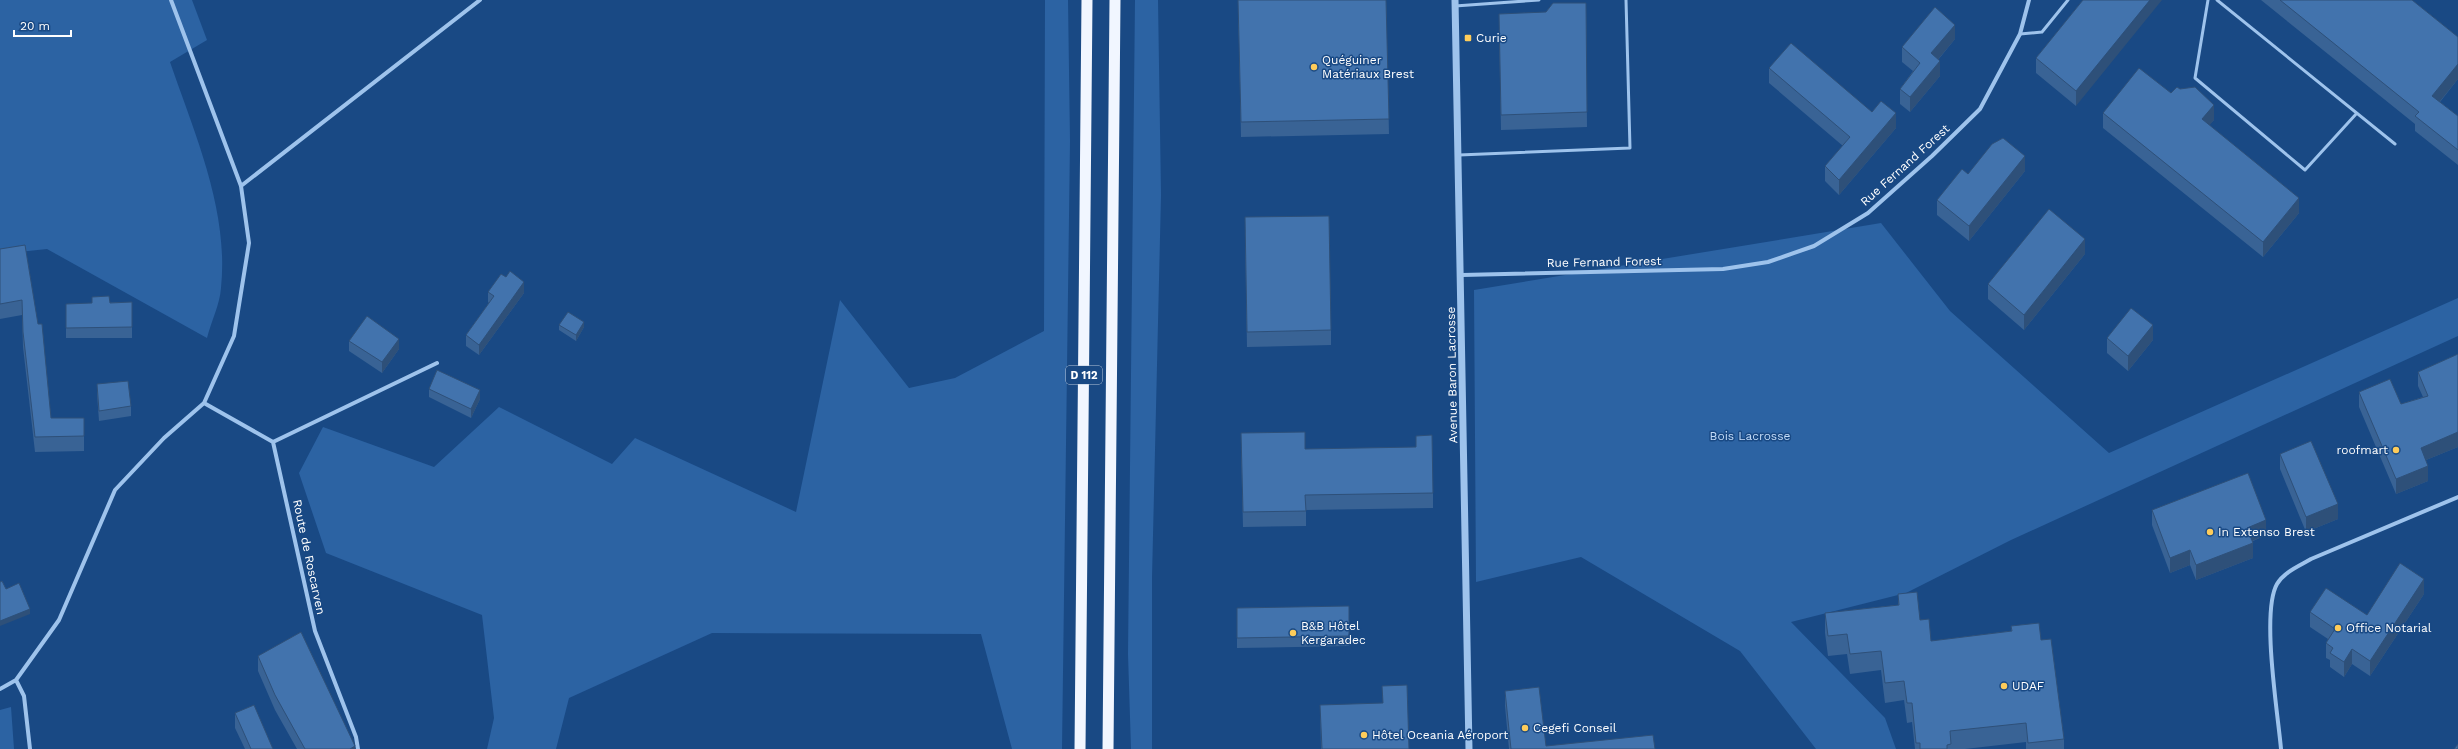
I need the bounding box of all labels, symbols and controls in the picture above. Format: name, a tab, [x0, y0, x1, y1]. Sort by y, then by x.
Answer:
scale bar	[14, 12, 71, 38]
text: 20 m	[20, 19, 50, 33]
place label: Curie	[1476, 31, 1507, 45]
marker: Curie	[1463, 33, 1473, 43]
place label: Quéguiner Matériaux Brest	[1322, 53, 1414, 81]
marker: Quéguiner Matériaux Brest	[1309, 62, 1319, 72]
street label: Rue Fernand Forest	[1858, 121, 1952, 209]
street label: Rue Fernand Forest	[1546, 254, 1662, 270]
street label: Avenue Baron Lacrosse	[1444, 306, 1460, 443]
road number: D 112	[1066, 366, 1102, 384]
park label: Bois Lacrosse	[1710, 429, 1790, 443]
place label: roofmart	[2336, 443, 2388, 457]
marker: roofmart	[2391, 445, 2401, 455]
street label: Route de Roscarven	[290, 498, 328, 616]
place label: In Extenso Brest	[2218, 525, 2315, 539]
marker: In Extenso Brest	[2205, 527, 2215, 537]
place label: B&B Hôtel Kergaradec	[1301, 619, 1366, 647]
place label: Office Notarial	[2346, 621, 2432, 635]
marker: Office Notarial	[2333, 623, 2343, 633]
marker: B&B Hôtel Kergaradec	[1288, 628, 1298, 638]
place label: UDAF	[2012, 679, 2044, 693]
marker: UDAF	[1999, 681, 2009, 691]
place label: Cegefi Conseil	[1533, 721, 1617, 735]
marker: Cegefi Conseil	[1520, 723, 1530, 733]
place label: Hôtel Oceania Aéroport	[1372, 728, 1508, 742]
marker: Hôtel Oceania Aéroport	[1359, 730, 1369, 740]

